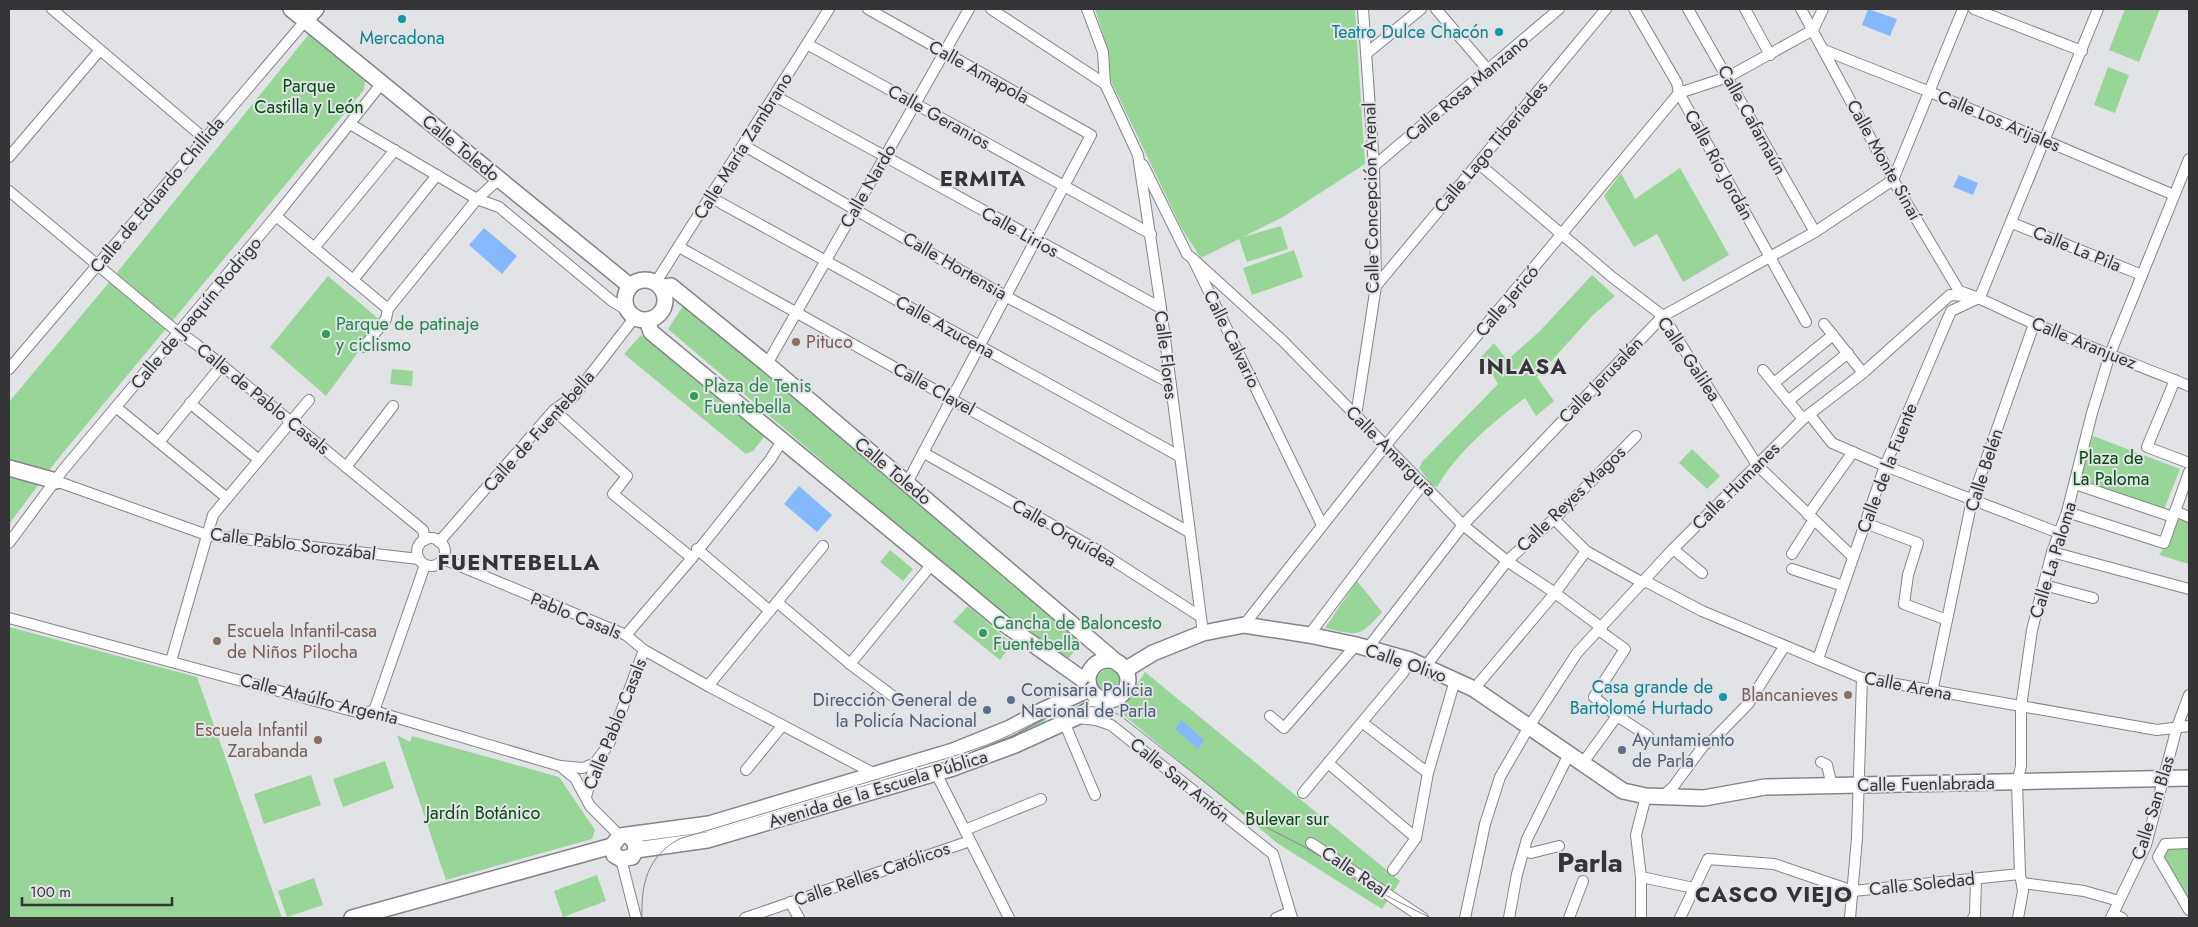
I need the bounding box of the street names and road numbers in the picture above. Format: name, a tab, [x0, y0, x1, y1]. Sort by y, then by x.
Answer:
street label: Calle Rosa Manzano	[1400, 28, 1534, 147]
street label: Calle Amapola	[924, 34, 1034, 110]
street label: Calle Cafarnaún	[1711, 60, 1793, 180]
street label: Calle María Zambrano	[687, 67, 799, 225]
street label: Calle Lago Tiberíades	[1428, 75, 1554, 219]
street label: Calle Geranios	[883, 78, 995, 156]
street label: Calle Los Arijales	[1934, 83, 2064, 159]
street label: Calle Monte Sinaí	[1840, 95, 1929, 226]
street label: Calle Concepción Arenal	[1356, 102, 1386, 294]
street label: Calle Río Jordán	[1678, 105, 1760, 225]
street label: Calle Toledo	[416, 108, 506, 188]
street label: Calle de Eduardo Chillida	[84, 111, 230, 279]
street label: Calle Nardo	[834, 139, 903, 233]
street label: Calle Lirios	[977, 200, 1063, 264]
street label: Calle La Pila	[2029, 219, 2125, 279]
street label: Calle Hortensia	[898, 226, 1012, 306]
street label: Calle de Joaquín Rodrigo	[124, 231, 268, 395]
street label: Calle Jericó	[1469, 259, 1545, 343]
street label: Calle Calvario	[1197, 286, 1267, 393]
street label: Calle Azucena	[890, 289, 1000, 365]
street label: Calle Flores	[1148, 309, 1184, 401]
street label: Calle Aranjuez	[2028, 310, 2141, 376]
street label: Calle Galilea	[1651, 311, 1727, 407]
street label: Calle Jerusalén	[1553, 331, 1649, 429]
street label: Calle de Pablo Casals	[191, 337, 335, 461]
street label: Calle Clavel	[888, 356, 980, 422]
street label: Calle de Fuentebella	[477, 364, 601, 498]
street label: Calle de la Fuente	[1850, 399, 1924, 537]
street label: Calle Amargura	[1340, 400, 1442, 502]
street label: Calle Belén	[1958, 425, 2010, 515]
street label: Calle Toledo	[849, 431, 937, 511]
street label: Calle Humanes	[1686, 436, 1786, 536]
street label: Calle Reyes Magos	[1510, 440, 1632, 558]
street label: Calle Orquídea	[1007, 493, 1121, 573]
street label: Calle La Paloma	[2023, 498, 2083, 622]
street label: Calle Pablo Sorozábal	[209, 521, 377, 567]
street label: Pablo Casals	[527, 586, 625, 646]
street label: Calle Olivo	[1362, 637, 1450, 689]
street label: Calle Pablo Casals	[577, 654, 653, 794]
street label: Calle Arena	[1862, 665, 1954, 707]
street label: Calle Ataúlfo Argenta	[237, 667, 401, 731]
street label: Calle San Antón	[1124, 731, 1236, 829]
street label: Avenida de la Escuela Pública	[765, 743, 991, 835]
street label: Calle San Blas	[2125, 753, 2181, 863]
street label: Calle Fuenlabrada	[1857, 770, 1995, 798]
street label: Calle Relles Católicos	[791, 835, 953, 913]
street label: Calle Real	[1316, 840, 1394, 904]
street label: Calle Soledad	[1868, 866, 1976, 902]

